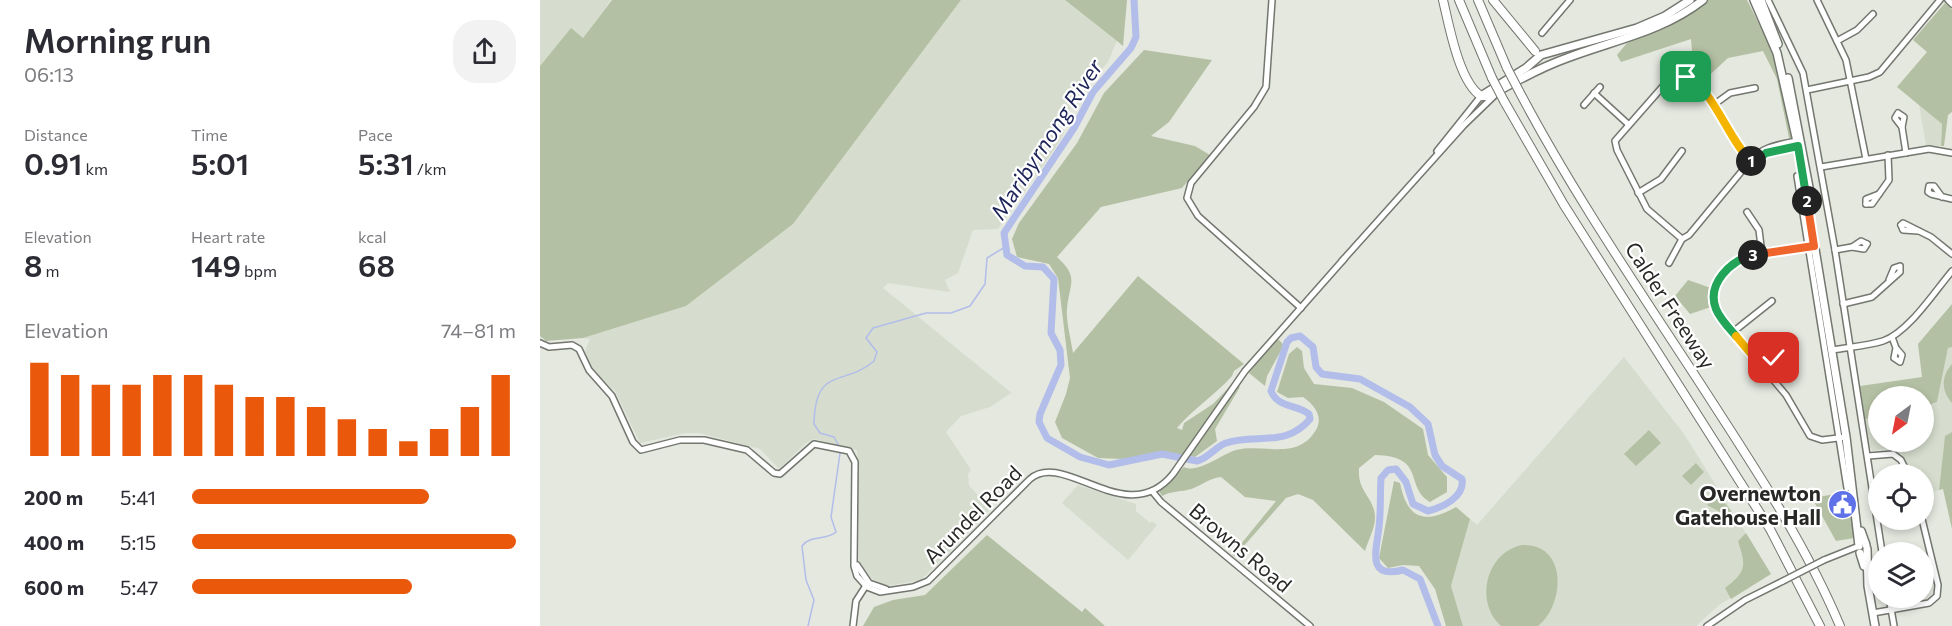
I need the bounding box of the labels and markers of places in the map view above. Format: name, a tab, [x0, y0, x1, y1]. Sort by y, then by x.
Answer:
pin	[1660, 51, 1711, 102]
pin: 1	[1736, 146, 1766, 176]
pin: 2	[1792, 186, 1822, 216]
pin: 3	[1738, 240, 1768, 270]
pin	[1748, 332, 1799, 383]
place label: Overnewton Gatehouse Hall	[1675, 480, 1821, 529]
public building icon: Overnewton Gatehouse Hall	[1826, 488, 1858, 520]

